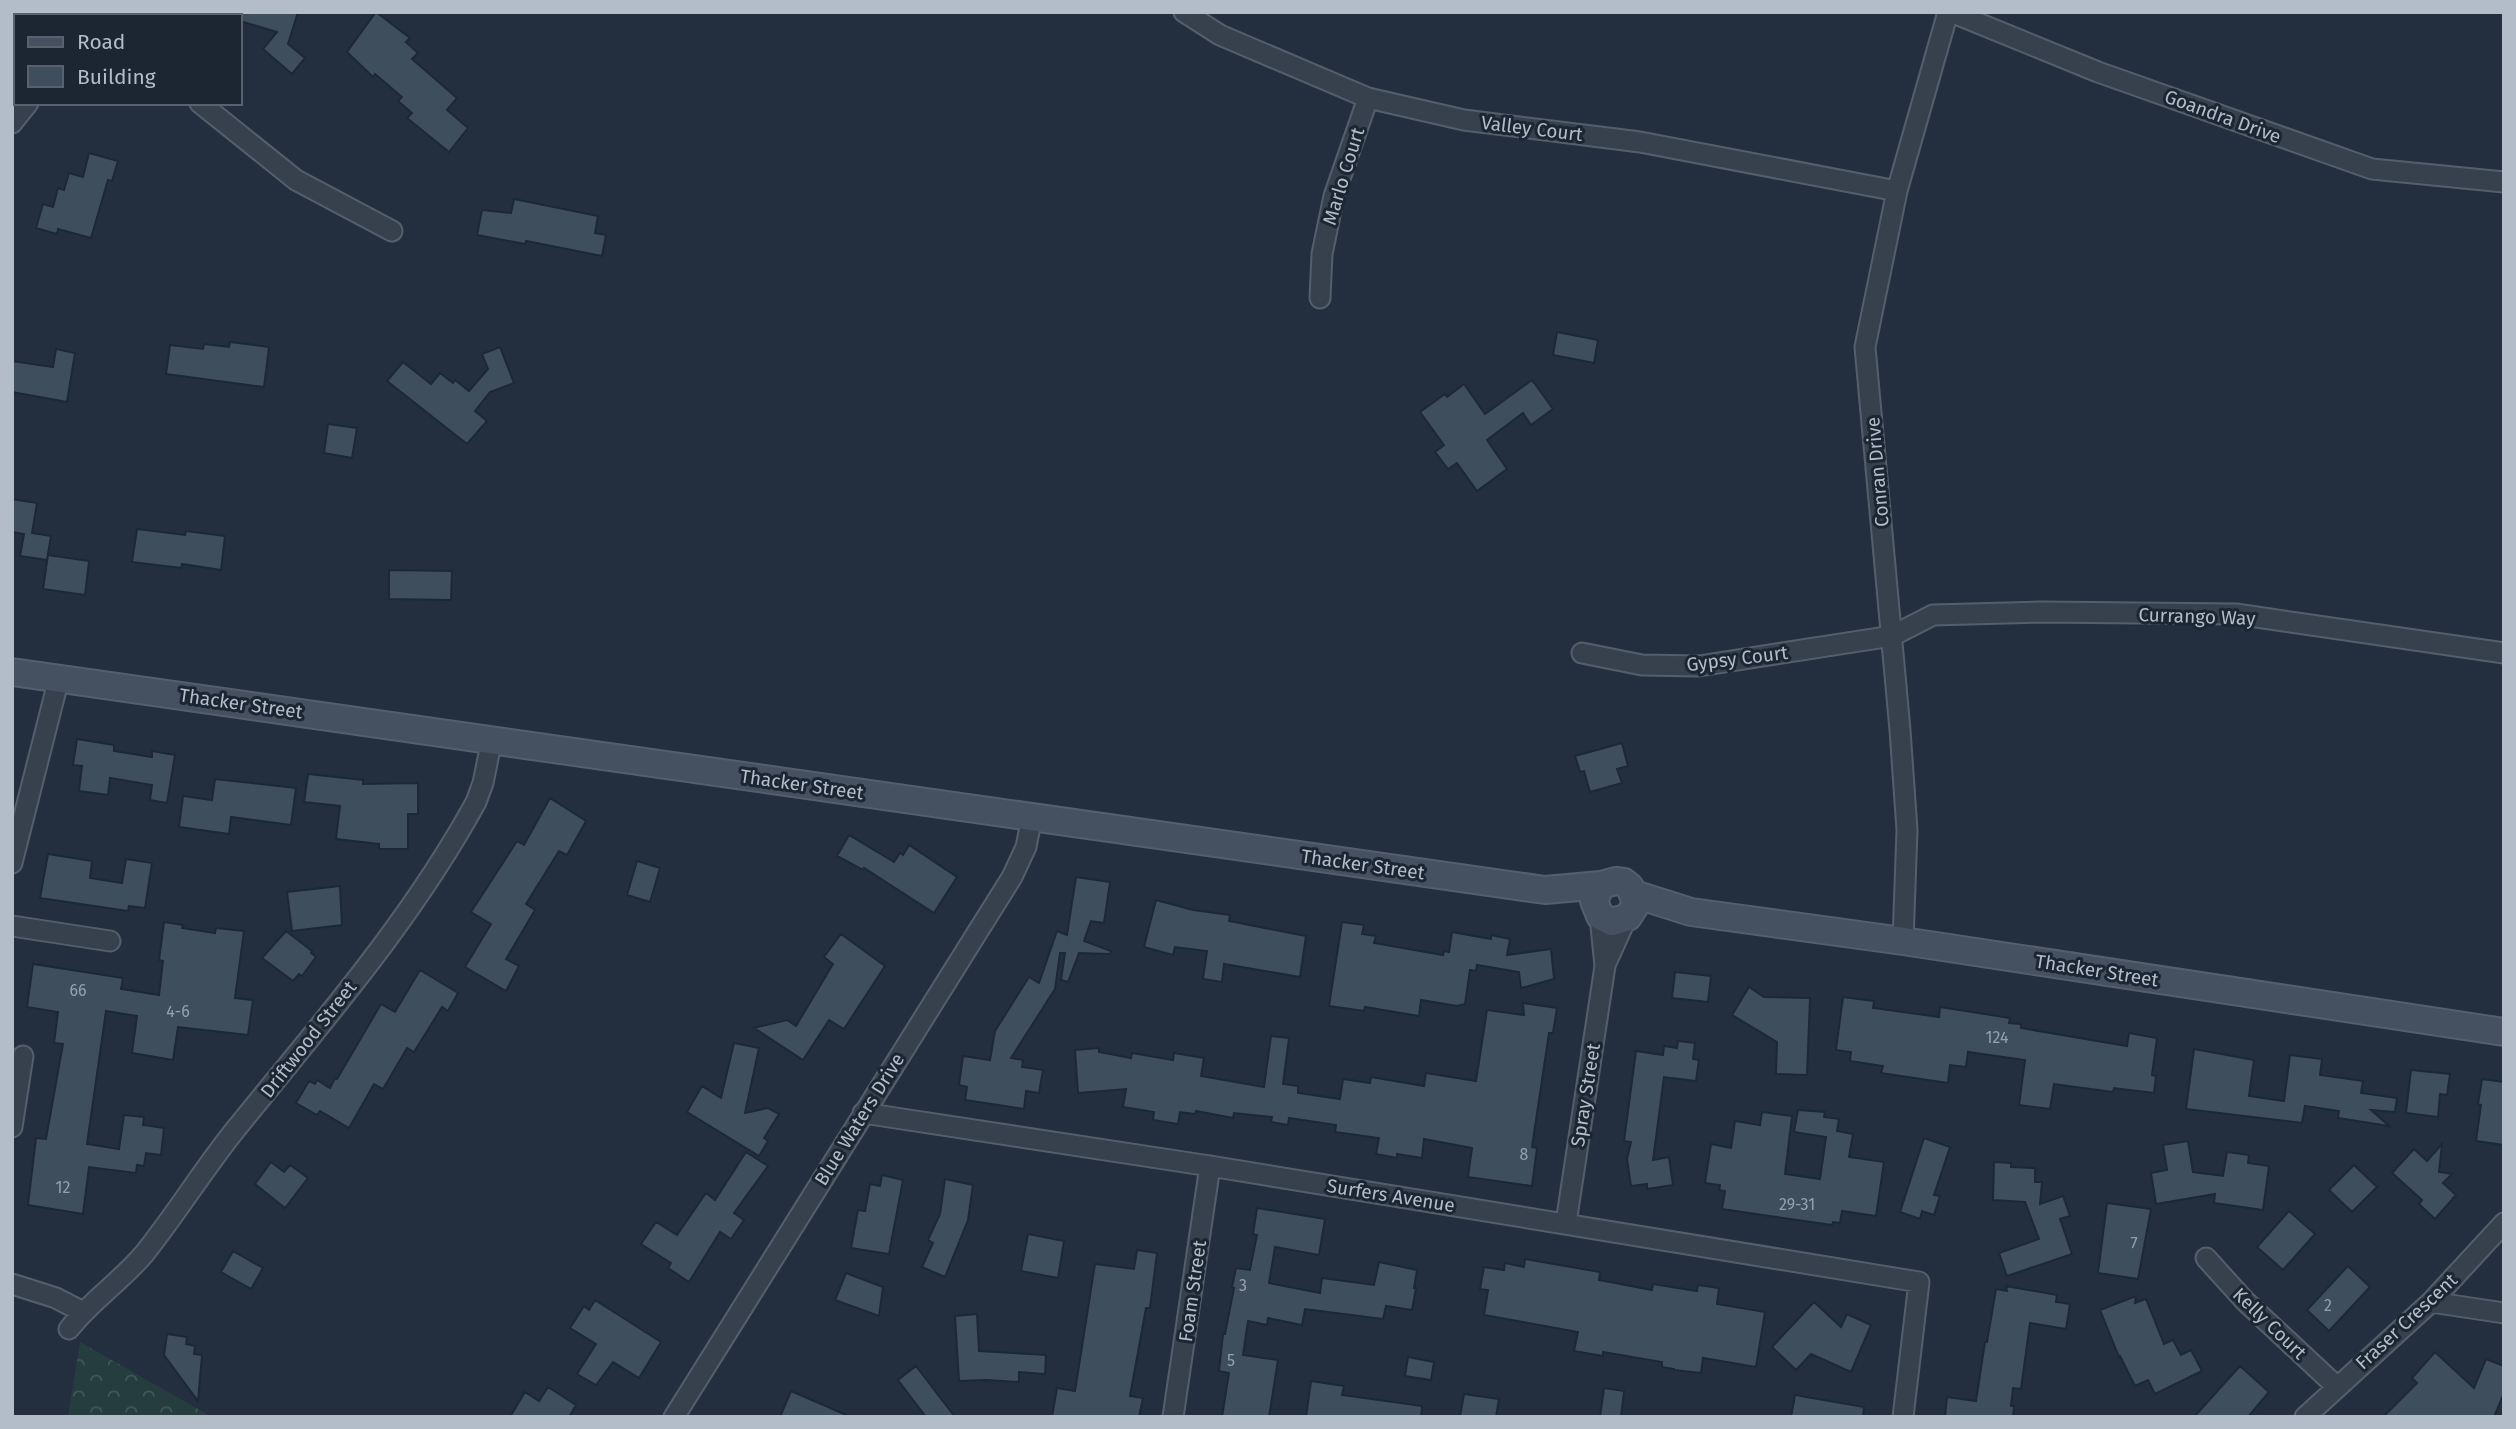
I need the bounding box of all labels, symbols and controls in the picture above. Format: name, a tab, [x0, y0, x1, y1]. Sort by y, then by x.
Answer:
legend	[14, 14, 242, 105]
text: Road	[77, 29, 125, 55]
text: Building	[77, 64, 156, 90]
street label: Goandra Drive	[2161, 85, 2284, 148]
street label: Valley Court	[1480, 111, 1584, 146]
street label: Marlo Court	[1318, 125, 1369, 228]
street label: Conran Drive	[1861, 416, 1894, 528]
street label: Currango Way	[2138, 603, 2257, 630]
street label: Gypsy Court	[1685, 641, 1789, 676]
street label: Thacker Street	[178, 683, 304, 724]
street label: Thacker Street	[739, 764, 865, 805]
street label: Thacker Street	[1300, 844, 1426, 885]
street label: Thacker Street	[2034, 949, 2160, 992]
street label: Driftwood Street	[256, 976, 361, 1102]
house number: 66	[69, 981, 87, 1000]
house number: 4-6	[166, 1002, 190, 1021]
house number: 124	[1986, 1028, 2009, 1047]
street label: Spray Street	[1566, 1042, 1605, 1148]
street label: Blue Waters Drive	[810, 1049, 909, 1190]
house number: 8	[1520, 1145, 1529, 1164]
street label: Surfers Avenue	[1325, 1174, 1457, 1217]
house number: 12	[56, 1178, 70, 1197]
house number: 29-31	[1779, 1195, 1815, 1214]
house number: 7	[2130, 1234, 2138, 1253]
street label: Foam Street	[1174, 1238, 1211, 1344]
street label: Fraser Crescent	[2351, 1268, 2462, 1374]
house number: 3	[1239, 1276, 1247, 1295]
street label: Kelly Court	[2228, 1283, 2311, 1364]
house number: 2	[2324, 1296, 2332, 1315]
house number: 5	[1227, 1351, 1235, 1370]

